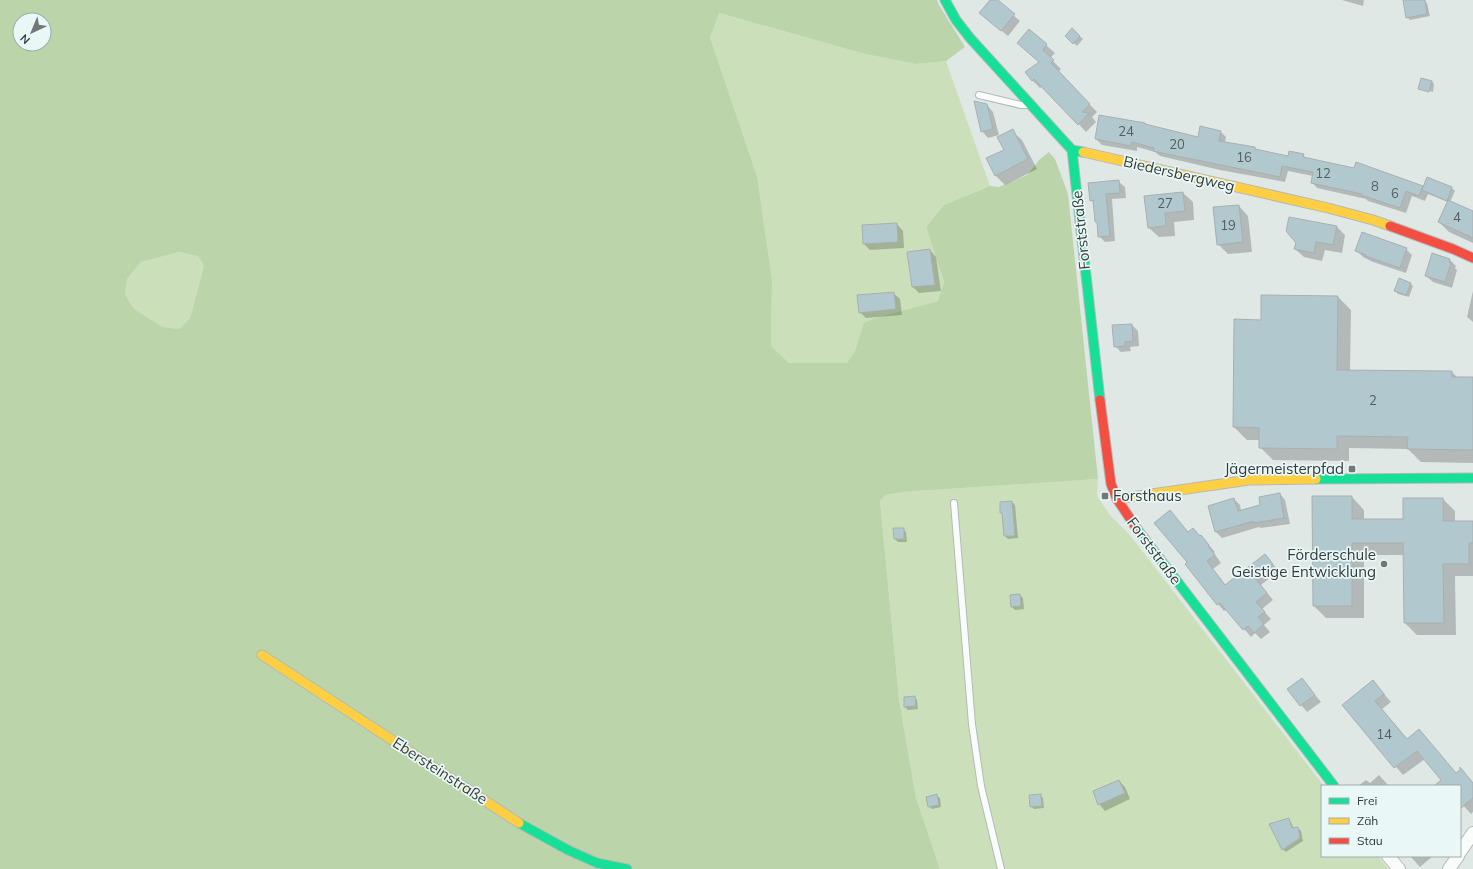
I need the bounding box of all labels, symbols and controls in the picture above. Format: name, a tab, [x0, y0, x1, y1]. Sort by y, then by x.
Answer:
north arrow	[12, 12, 52, 52]
text: N	[17, 31, 33, 47]
house number: 24	[1118, 123, 1134, 139]
house number: 20	[1169, 136, 1185, 152]
house number: 16	[1236, 149, 1252, 165]
street label: Biedersbergweg	[1122, 151, 1237, 196]
house number: 12	[1315, 165, 1331, 181]
house number: 8	[1371, 178, 1379, 194]
house number: 6	[1391, 185, 1399, 201]
street label: Forststraße	[1067, 190, 1094, 271]
house number: 27	[1157, 195, 1173, 211]
house number: 4	[1453, 209, 1461, 225]
house number: 19	[1220, 217, 1236, 233]
house number: 2	[1369, 392, 1377, 408]
place label: Jägermeisterpfad	[1224, 459, 1344, 478]
marker: Jägermeisterpfad	[1347, 464, 1357, 474]
place label: Forsthaus	[1113, 486, 1182, 505]
marker: Forsthaus	[1100, 491, 1110, 501]
street label: Forststraße	[1123, 513, 1186, 588]
place label: Förderschule Geistige Entwicklung	[1231, 545, 1376, 581]
marker: Förderschule Geistige Entwicklung	[1379, 559, 1389, 569]
house number: 14	[1376, 726, 1392, 742]
street label: Ebersteinstraße	[389, 733, 491, 808]
legend	[1321, 785, 1461, 857]
text: Frei	[1357, 793, 1377, 808]
text: Zäh	[1357, 813, 1378, 828]
text: Stau	[1357, 833, 1383, 848]

